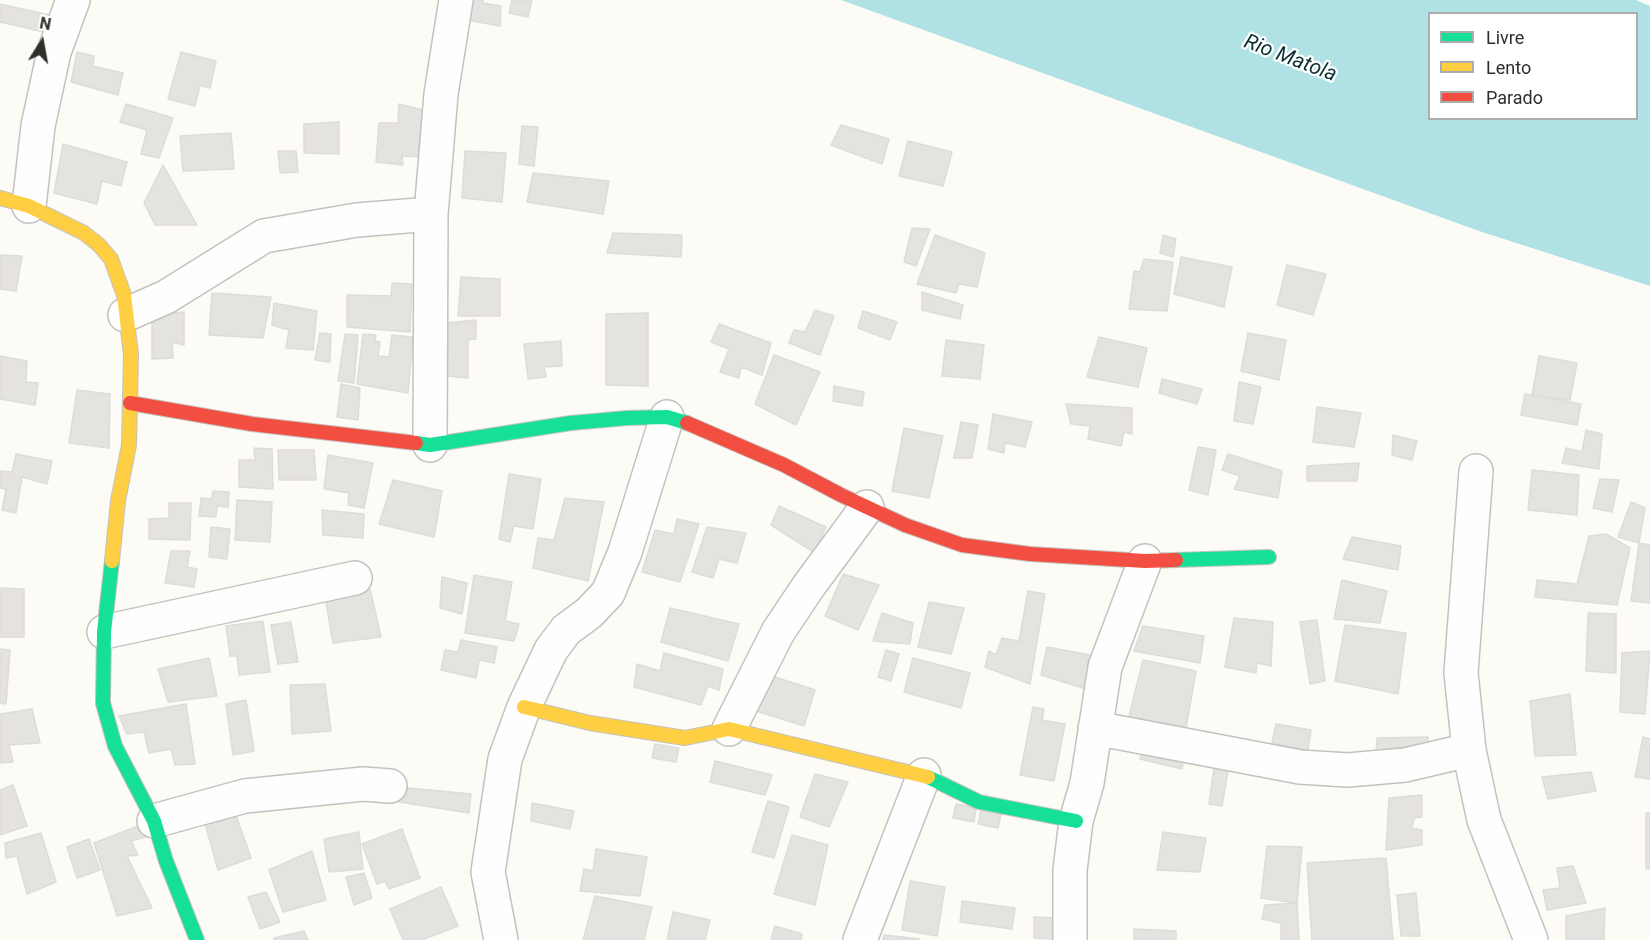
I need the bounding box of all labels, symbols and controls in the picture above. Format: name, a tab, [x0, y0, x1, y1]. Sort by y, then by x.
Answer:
north arrow	[12, 12, 72, 72]
legend	[1428, 12, 1638, 120]
text: N	[38, 13, 53, 34]
text: Livre	[1486, 27, 1524, 48]
water label: Rio Matola	[1240, 30, 1340, 88]
text: Lento	[1486, 57, 1531, 78]
text: Parado	[1486, 87, 1543, 108]

